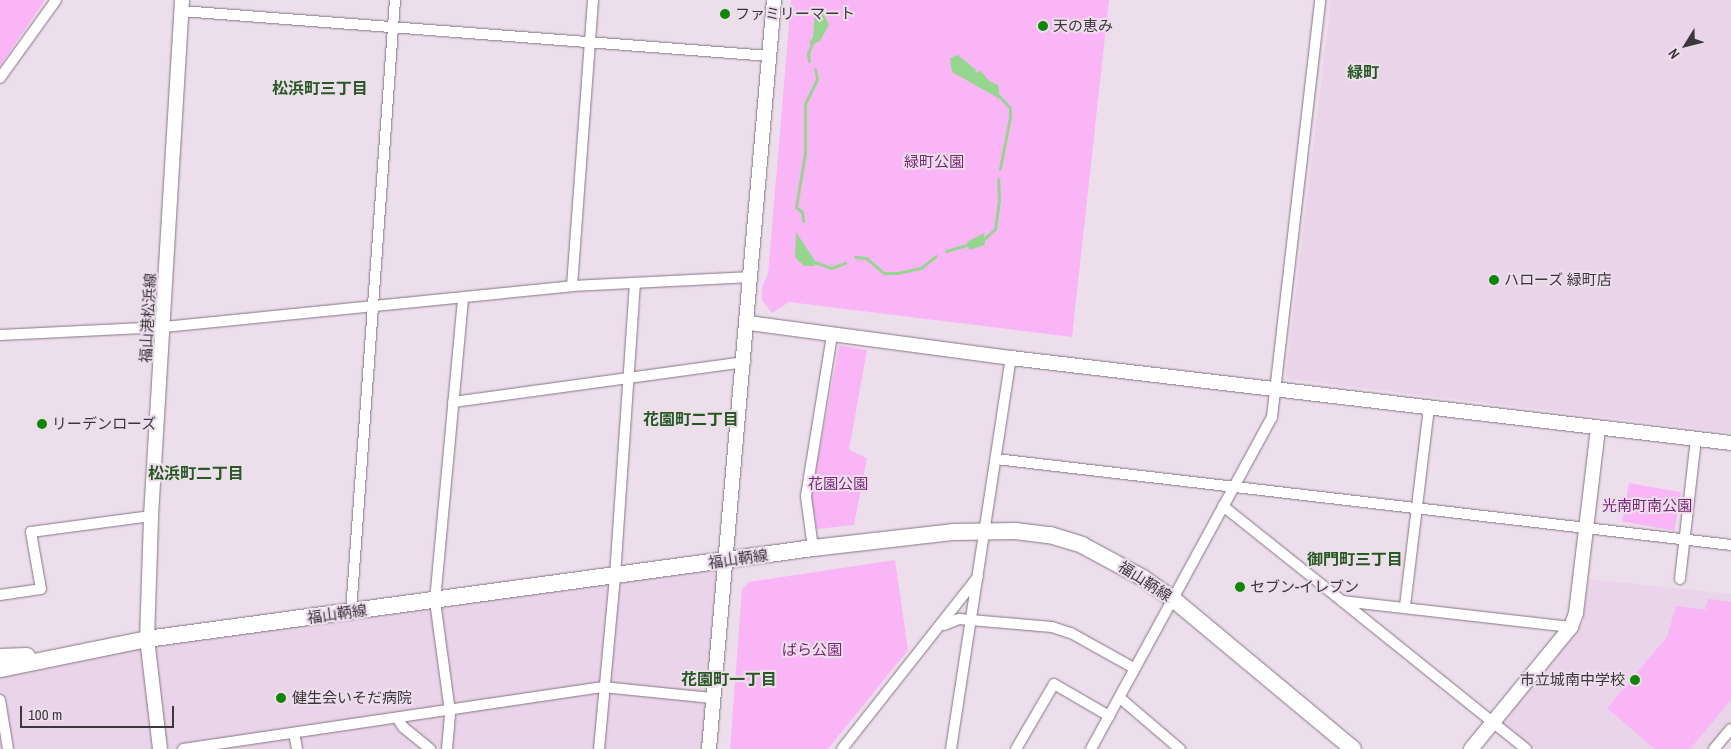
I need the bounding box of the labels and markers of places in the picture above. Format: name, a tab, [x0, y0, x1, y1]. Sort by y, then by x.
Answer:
place label: ファミリーマート	[735, 5, 855, 23]
marker: ファミリーマート	[719, 8, 731, 20]
place label: 天の恵み	[1053, 17, 1113, 35]
marker: 天の恵み	[1037, 20, 1049, 32]
place label: ハローズ 緑町店	[1504, 271, 1612, 289]
marker: ハローズ 緑町店	[1488, 274, 1500, 286]
place label: リーデンローズ	[52, 415, 157, 433]
marker: リーデンローズ	[36, 418, 48, 430]
place label: セブン-イレブン	[1250, 578, 1359, 596]
marker: セブン-イレブン	[1234, 581, 1246, 593]
place label: 市立城南中学校	[1520, 671, 1625, 689]
marker: 市立城南中学校	[1629, 674, 1641, 686]
place label: 健生会いそだ病院	[292, 689, 412, 707]
marker: 健生会いそだ病院	[274, 691, 288, 705]

